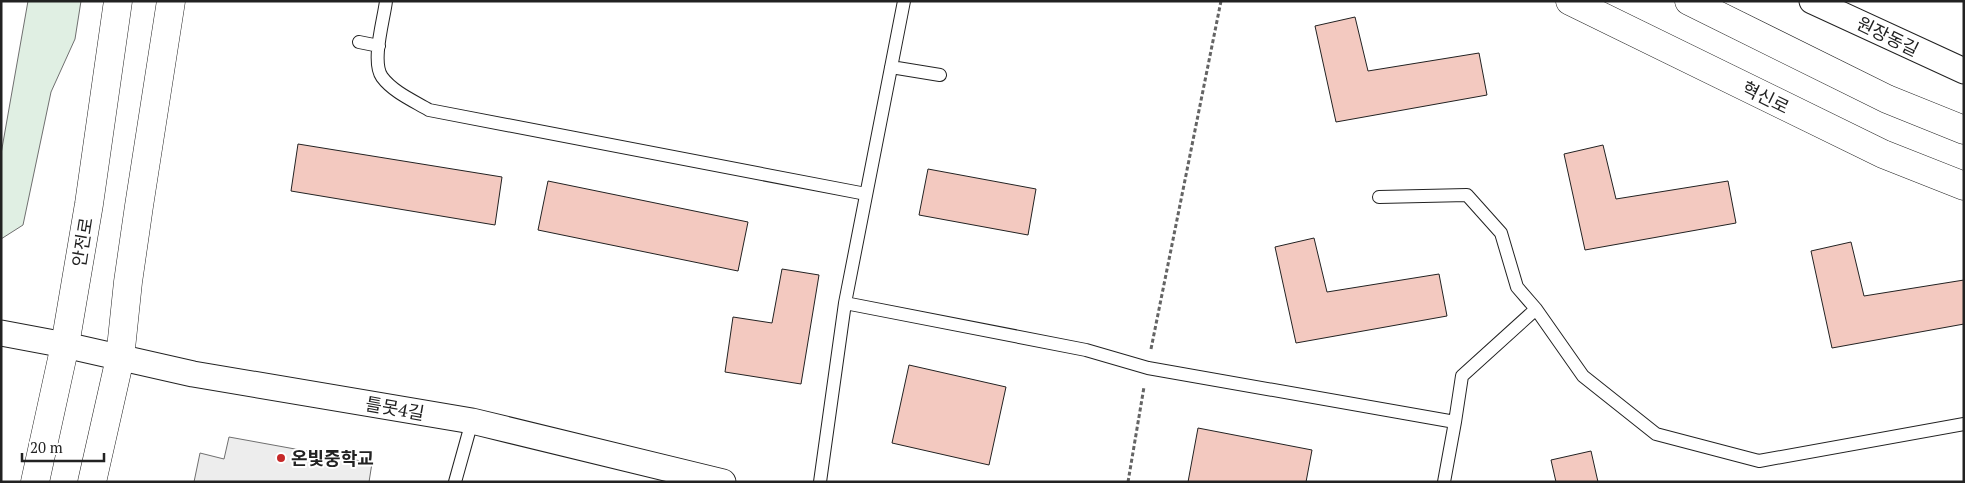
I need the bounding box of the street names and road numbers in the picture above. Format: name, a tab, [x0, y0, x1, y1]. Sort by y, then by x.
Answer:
street label: 원장동길	[1853, 11, 1923, 61]
street label: 혁신로	[1738, 75, 1794, 119]
street label: 안전로	[66, 216, 98, 268]
street label: 틀못4길	[364, 391, 426, 425]

